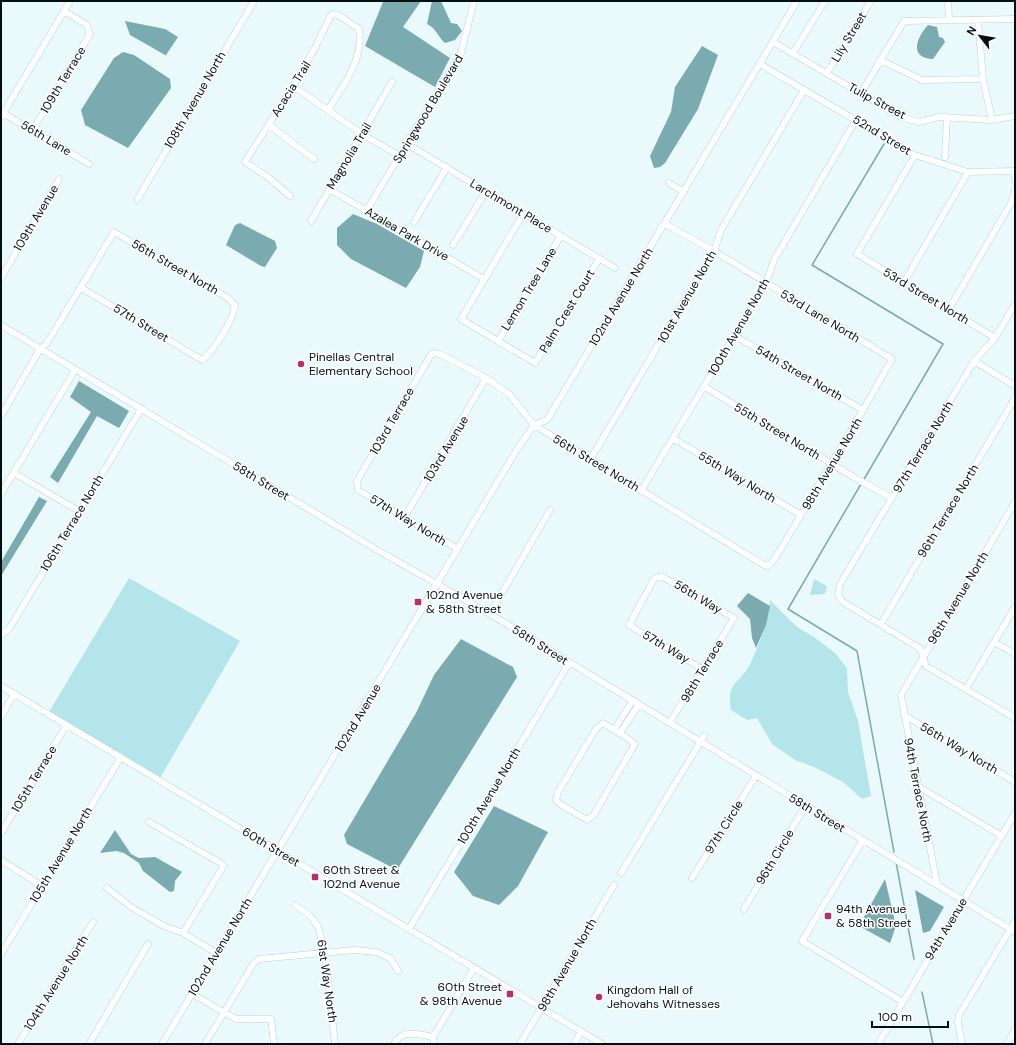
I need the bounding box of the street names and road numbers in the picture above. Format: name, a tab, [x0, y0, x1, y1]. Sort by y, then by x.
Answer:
street label: Lily Street	[828, 9, 870, 65]
street label: 109th Terrace	[37, 43, 89, 117]
street label: 108th Avenue North	[161, 49, 229, 151]
street label: Springwood Boulevard	[389, 52, 467, 166]
street label: Acacia Trail	[268, 58, 314, 120]
street label: Tulip Street	[845, 79, 909, 123]
street label: 52nd Street	[850, 111, 915, 159]
street label: 56th Lane	[18, 117, 74, 159]
street label: Magnolia Trail	[323, 120, 375, 192]
street label: Larchmont Place	[467, 175, 555, 237]
street label: 109th Avenue	[10, 182, 62, 254]
street label: Azalea Park Drive	[362, 203, 452, 265]
street label: 56th Street North	[128, 235, 222, 299]
street label: Lemon Tree Lane	[498, 244, 560, 334]
street label: 102nd Avenue North	[585, 245, 657, 349]
street label: 101st Avenue North	[654, 248, 720, 346]
street label: 53rd Street North	[880, 264, 972, 328]
street label: Palm Crest Court	[536, 266, 598, 356]
street label: 100th Avenue North	[704, 275, 774, 379]
street label: 53rd Lane North	[777, 286, 863, 346]
street label: 57th Street	[110, 300, 172, 346]
street label: 54th Street North	[753, 342, 846, 404]
street label: 103rd Terrace	[366, 384, 418, 458]
street label: 97th Terrace North	[889, 398, 957, 496]
street label: 55th Street North	[731, 399, 823, 463]
street label: 103rd Avenue	[420, 413, 472, 485]
street label: 98th Avenue North	[798, 415, 866, 513]
street label: 56th Street North	[550, 431, 642, 495]
street label: 55th Way North	[695, 447, 779, 507]
street label: 58th Street	[230, 458, 293, 504]
street label: 96th Terrace North	[914, 461, 982, 561]
street label: 106th Terrace North	[37, 471, 107, 574]
street label: 57th Way North	[367, 491, 449, 549]
street label: 96th Avenue North	[924, 549, 992, 647]
street label: 56th Way	[671, 576, 725, 618]
street label: 58th Street	[509, 621, 571, 669]
street label: 57th Way	[639, 627, 693, 668]
street label: 98th Terrace	[677, 636, 727, 706]
street label: 102nd Avenue	[331, 681, 385, 755]
street label: 56th Way North	[917, 718, 1001, 778]
street label: 94th Terrace North	[900, 737, 936, 844]
street label: 105th Terrace	[8, 742, 60, 816]
street label: 100th Avenue North	[454, 744, 524, 847]
street label: 58th Street	[786, 790, 849, 836]
street label: 97th Circle	[701, 797, 747, 857]
street label: 105th Avenue North	[26, 804, 96, 906]
street label: 60th Street	[239, 824, 303, 871]
street label: 96th Circle	[752, 826, 798, 888]
street label: 102nd Avenue North	[184, 895, 256, 999]
street label: 94th Avenue	[921, 895, 971, 963]
street label: 98th Avenue North	[534, 916, 600, 1014]
street label: 104th Avenue North	[20, 932, 92, 1034]
street label: 61st Way North	[313, 938, 341, 1024]

